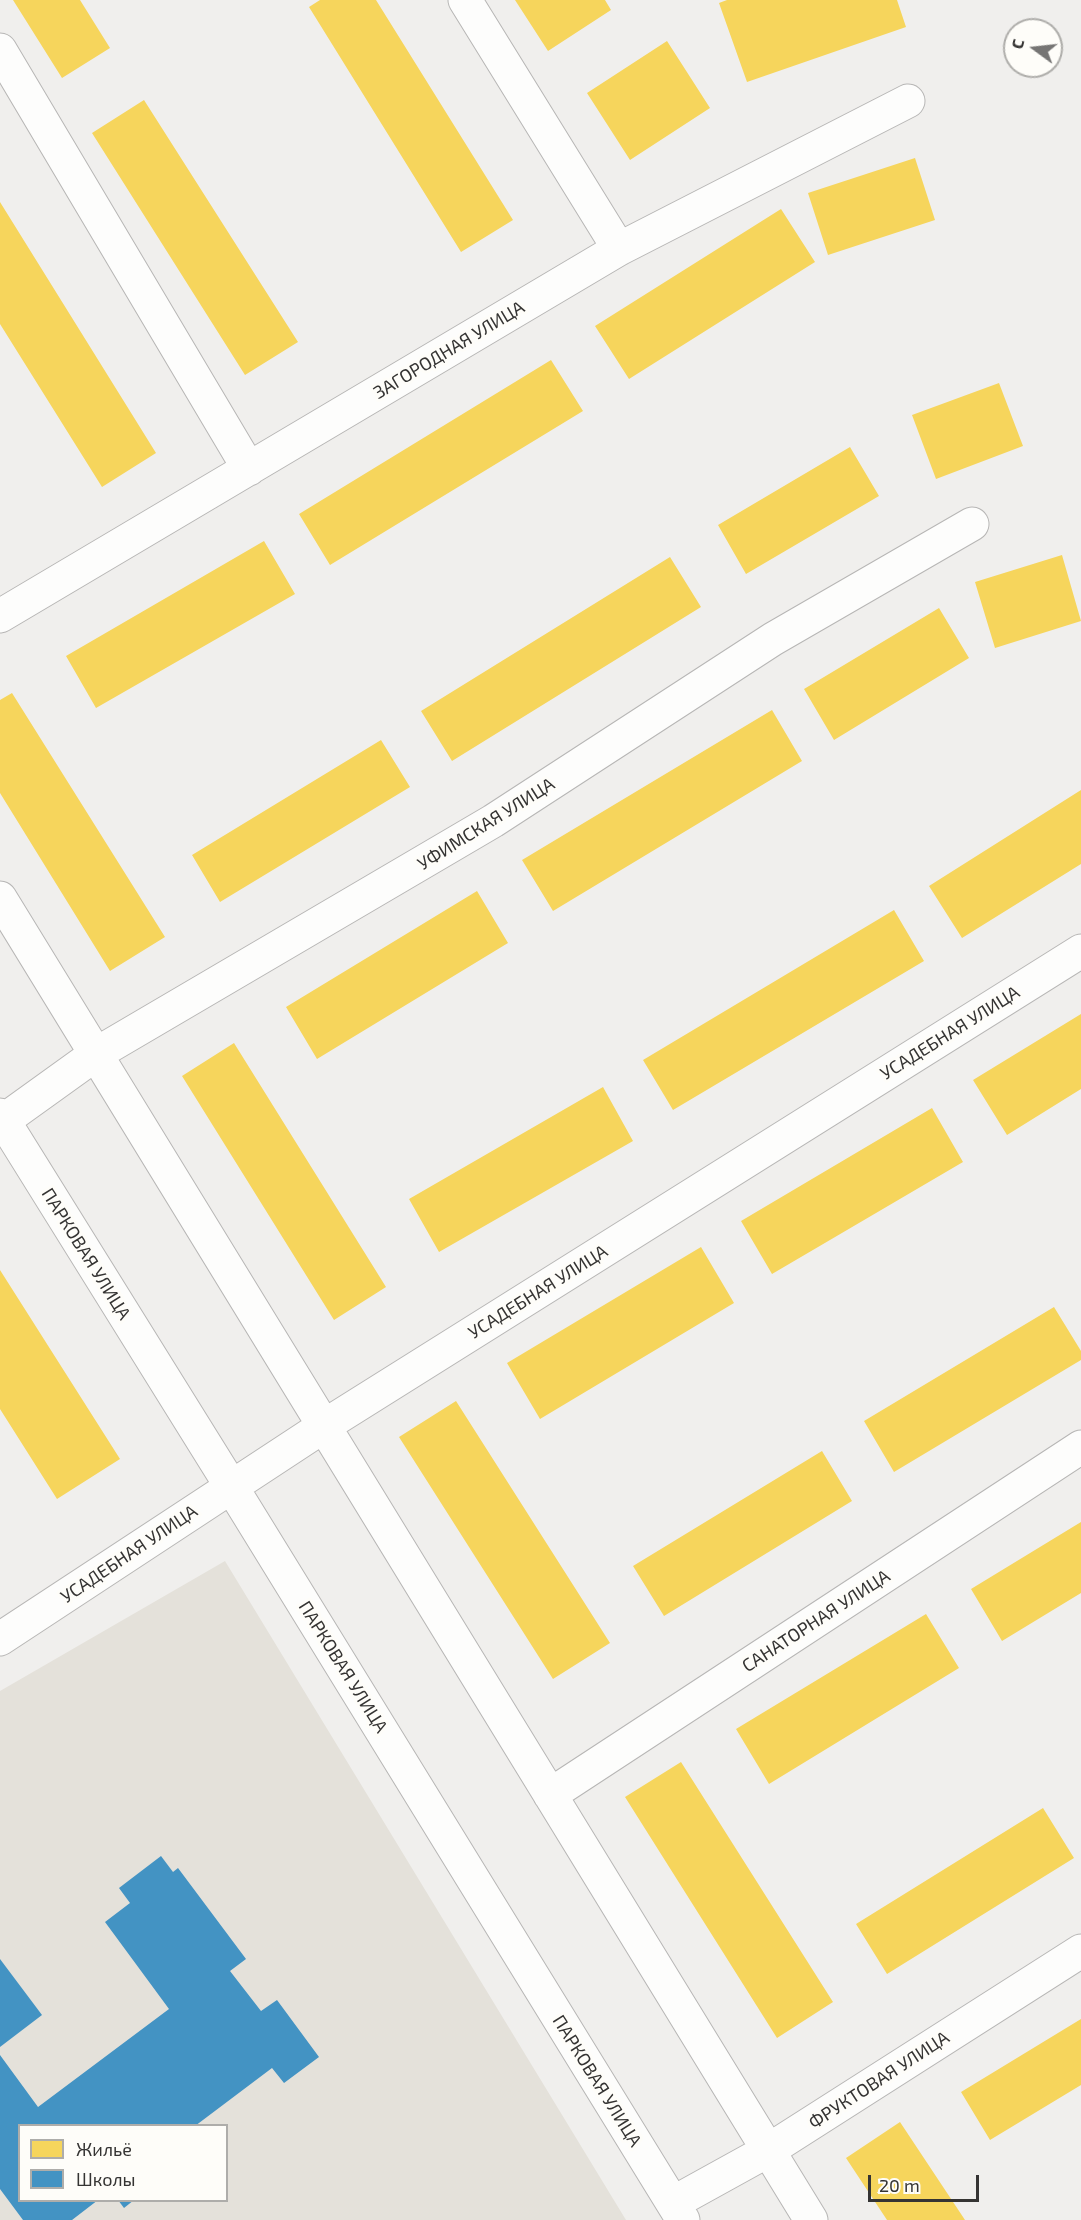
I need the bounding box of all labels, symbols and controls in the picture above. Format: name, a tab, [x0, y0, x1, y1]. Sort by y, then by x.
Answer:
north arrow	[1003, 18, 1063, 78]
text: С	[1007, 37, 1027, 51]
street label: ЗАГОРОДНАЯ УЛИЦА	[370, 296, 528, 404]
street label: УФИМСКАЯ УЛИЦА	[414, 773, 558, 875]
street label: УСАДЕБНАЯ УЛИЦА	[876, 981, 1024, 1085]
street label: ПАРКОВАЯ УЛИЦА	[37, 1184, 135, 1324]
street label: УСАДЕБНАЯ УЛИЦА	[464, 1240, 612, 1344]
street label: УСАДЕБНАЯ УЛИЦА	[57, 1500, 201, 1608]
street label: САНАТОРНАЯ УЛИЦА	[738, 1565, 894, 1677]
street label: ПАРКОВАЯ УЛИЦА	[294, 1597, 392, 1737]
street label: ПАРКОВАЯ УЛИЦА	[548, 2011, 646, 2151]
street label: ФРУКТОВАЯ УЛИЦА	[805, 2027, 953, 2133]
legend	[18, 2124, 228, 2202]
text: Жильё	[76, 2138, 132, 2160]
scale bar	[871, 2163, 982, 2201]
text: Школы	[76, 2168, 136, 2190]
text: 20 m	[879, 2174, 920, 2196]

